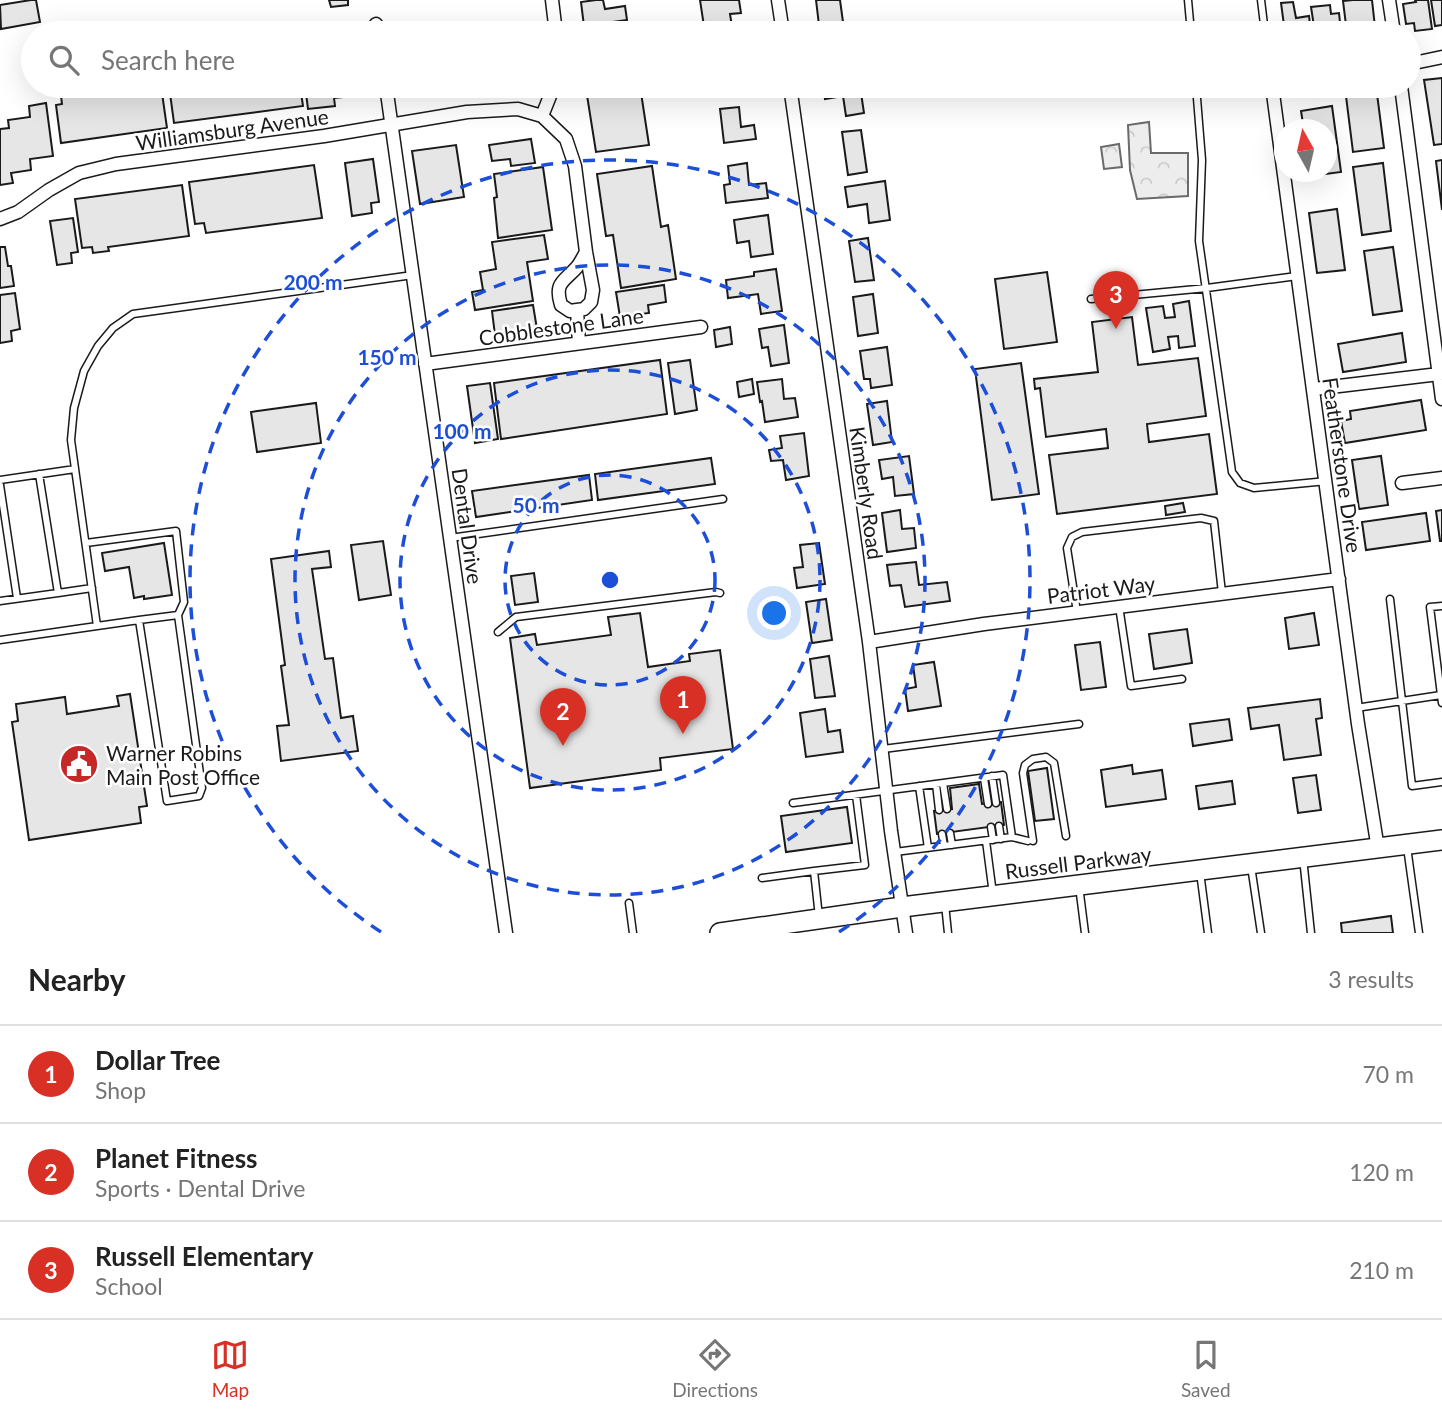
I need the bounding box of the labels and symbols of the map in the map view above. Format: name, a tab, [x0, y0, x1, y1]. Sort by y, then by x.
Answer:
street label: Williamsburg Avenue	[134, 103, 330, 155]
north arrow	[1274, 119, 1337, 182]
text: 200 m	[283, 269, 343, 294]
pin: 3	[1093, 271, 1139, 329]
street label: Cobblestone Lane	[477, 302, 645, 350]
text: 150 m	[357, 344, 417, 369]
street label: Featherstone Drive	[1318, 376, 1368, 554]
text: 100 m	[432, 418, 492, 443]
street label: Kimberly Road	[845, 425, 889, 561]
street label: Dental Drive	[447, 466, 489, 586]
text: 50 m	[512, 492, 560, 517]
centre of rings	[598, 568, 622, 592]
street label: Patriot Way	[1046, 570, 1157, 608]
your location	[757, 596, 791, 630]
pin: 1	[660, 676, 706, 734]
pin: 2	[540, 688, 586, 746]
place label: Warner Robins Main Post Office	[106, 740, 260, 789]
public building icon: Warner Robins Main Post Office	[58, 743, 100, 785]
street label: Russell Parkway	[1003, 841, 1153, 883]

